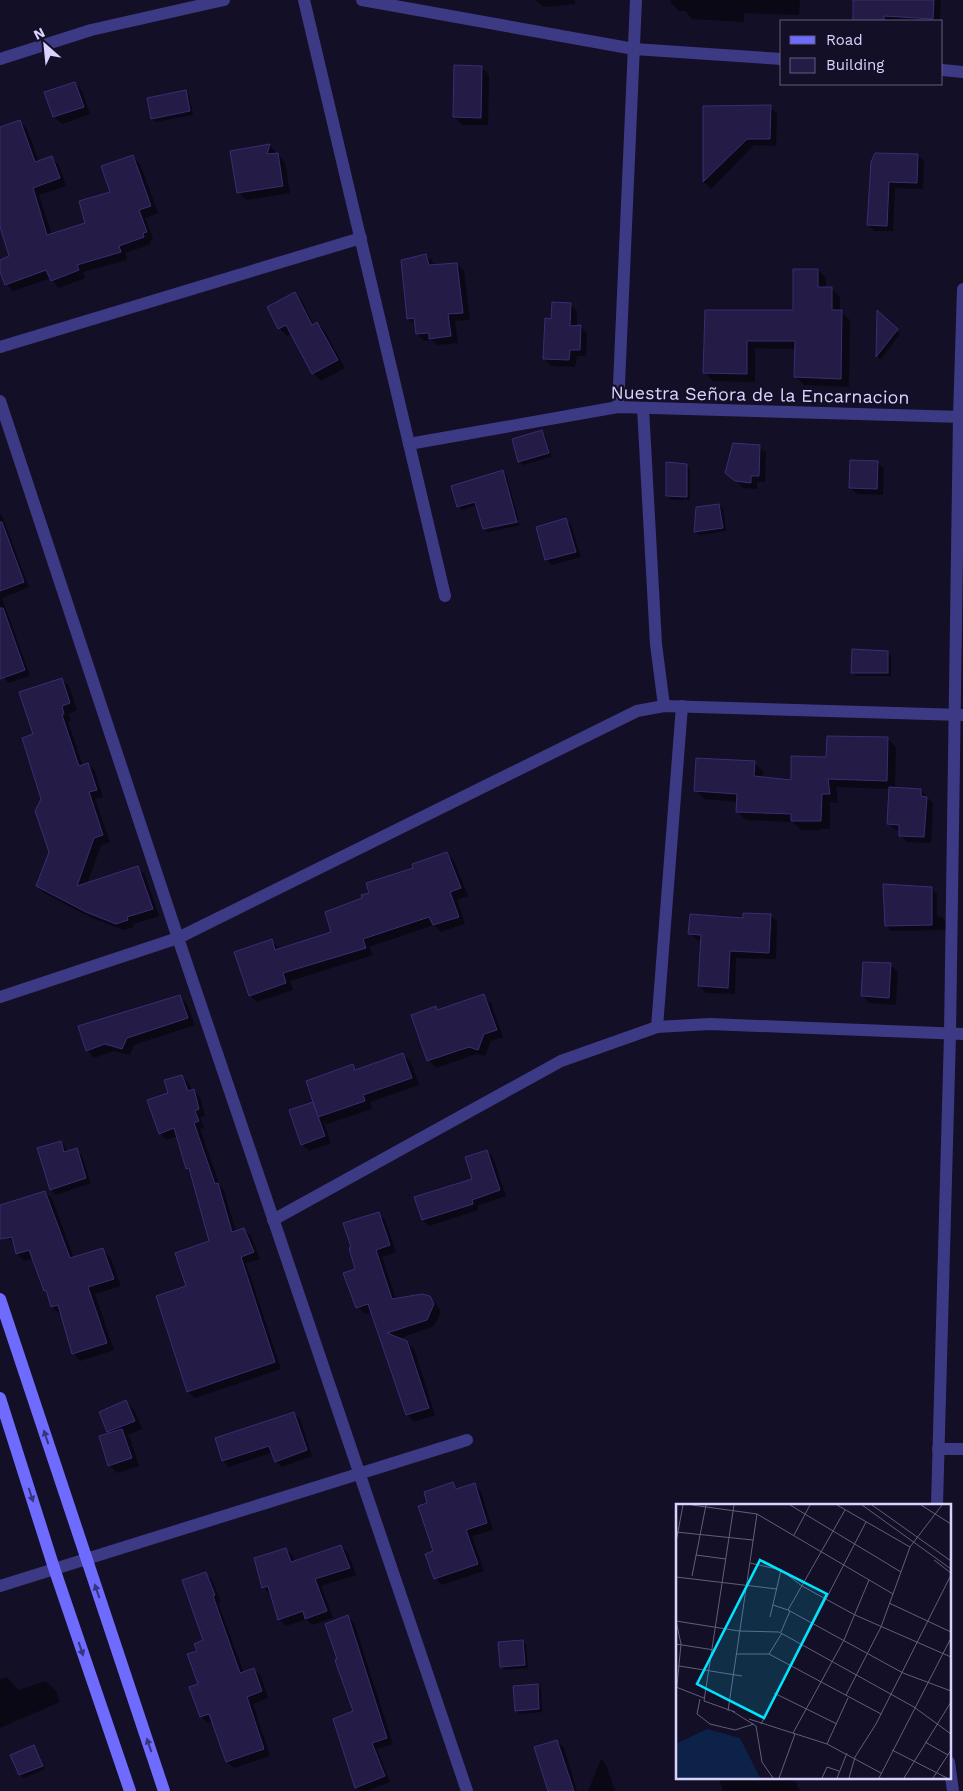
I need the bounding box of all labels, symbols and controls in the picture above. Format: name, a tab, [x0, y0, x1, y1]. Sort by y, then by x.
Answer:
north arrow	[20, 20, 70, 70]
legend	[780, 20, 943, 85]
text: N	[31, 24, 47, 43]
text: Road	[826, 31, 863, 49]
text: Building	[826, 56, 884, 74]
street label: Nuestra Señora de la Encarnacion	[610, 381, 910, 408]
one-way arrow	[42, 1429, 49, 1444]
one-way arrow	[27, 1487, 35, 1502]
inset map	[676, 1504, 950, 1778]
one-way arrow	[93, 1583, 101, 1598]
one-way arrow	[78, 1642, 86, 1657]
one-way arrow	[145, 1737, 152, 1752]

